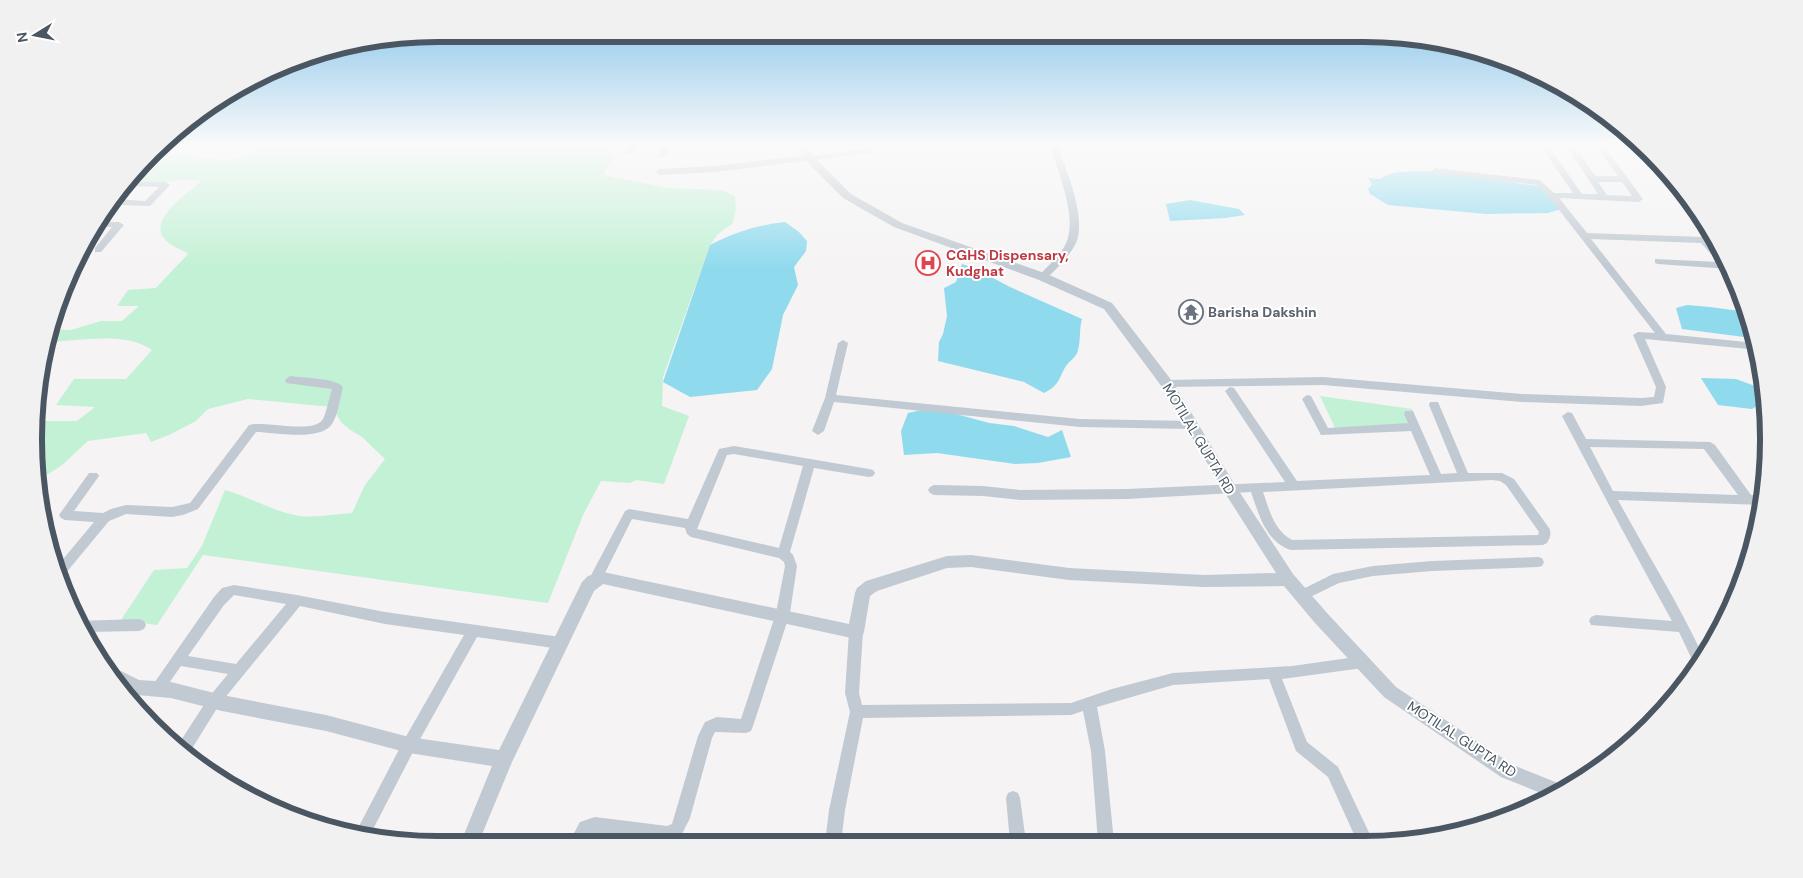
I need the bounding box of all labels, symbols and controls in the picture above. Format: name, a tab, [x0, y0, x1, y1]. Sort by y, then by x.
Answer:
north arrow	[10, 10, 60, 60]
text: N	[12, 31, 32, 44]
place label: CGHS Dispensary, Kudghat	[946, 246, 1069, 280]
hospital icon: CGHS Dispensary, Kudghat	[915, 250, 941, 276]
temple icon: Barisha Dakshin	[1178, 299, 1204, 325]
place label: Barisha Dakshin	[1208, 303, 1317, 321]
street label: MOTILAL GUPTA RD	[1159, 380, 1239, 498]
street label: MOTILAL GUPTA RD	[1404, 697, 1520, 781]

